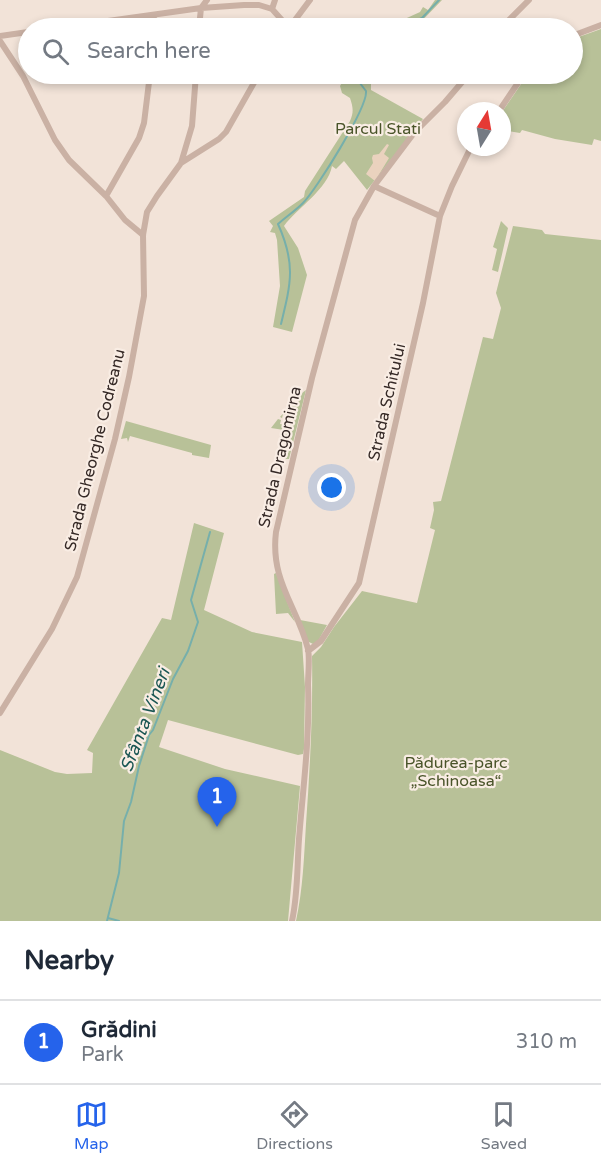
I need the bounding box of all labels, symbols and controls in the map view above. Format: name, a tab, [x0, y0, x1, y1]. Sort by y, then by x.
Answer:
search box	[18, 18, 583, 84]
icon: search	[39, 35, 72, 68]
text: Search here	[87, 38, 211, 64]
north arrow	[457, 102, 511, 156]
park label: Parcul Stati	[335, 119, 421, 139]
street label: Strada Schitului	[364, 341, 410, 463]
street label: Strada Gheorghe Codreanu	[60, 347, 130, 553]
street label: Strada Dragomirna	[254, 384, 306, 530]
your location	[317, 473, 346, 502]
water label: Sfânta Vineri	[115, 663, 176, 775]
park label: Pădurea-parc „Schinoasa“	[404, 753, 508, 791]
pin: 1	[198, 778, 236, 827]
text: Nearby	[24, 945, 114, 976]
text: Grădini	[81, 1017, 157, 1043]
text: 1	[37, 1030, 50, 1054]
text: 310 m	[516, 1030, 577, 1054]
text: Park	[81, 1043, 124, 1067]
tab: Map	[74, 1098, 108, 1154]
tab: Directions	[256, 1098, 333, 1154]
tab: Saved	[481, 1098, 527, 1154]

